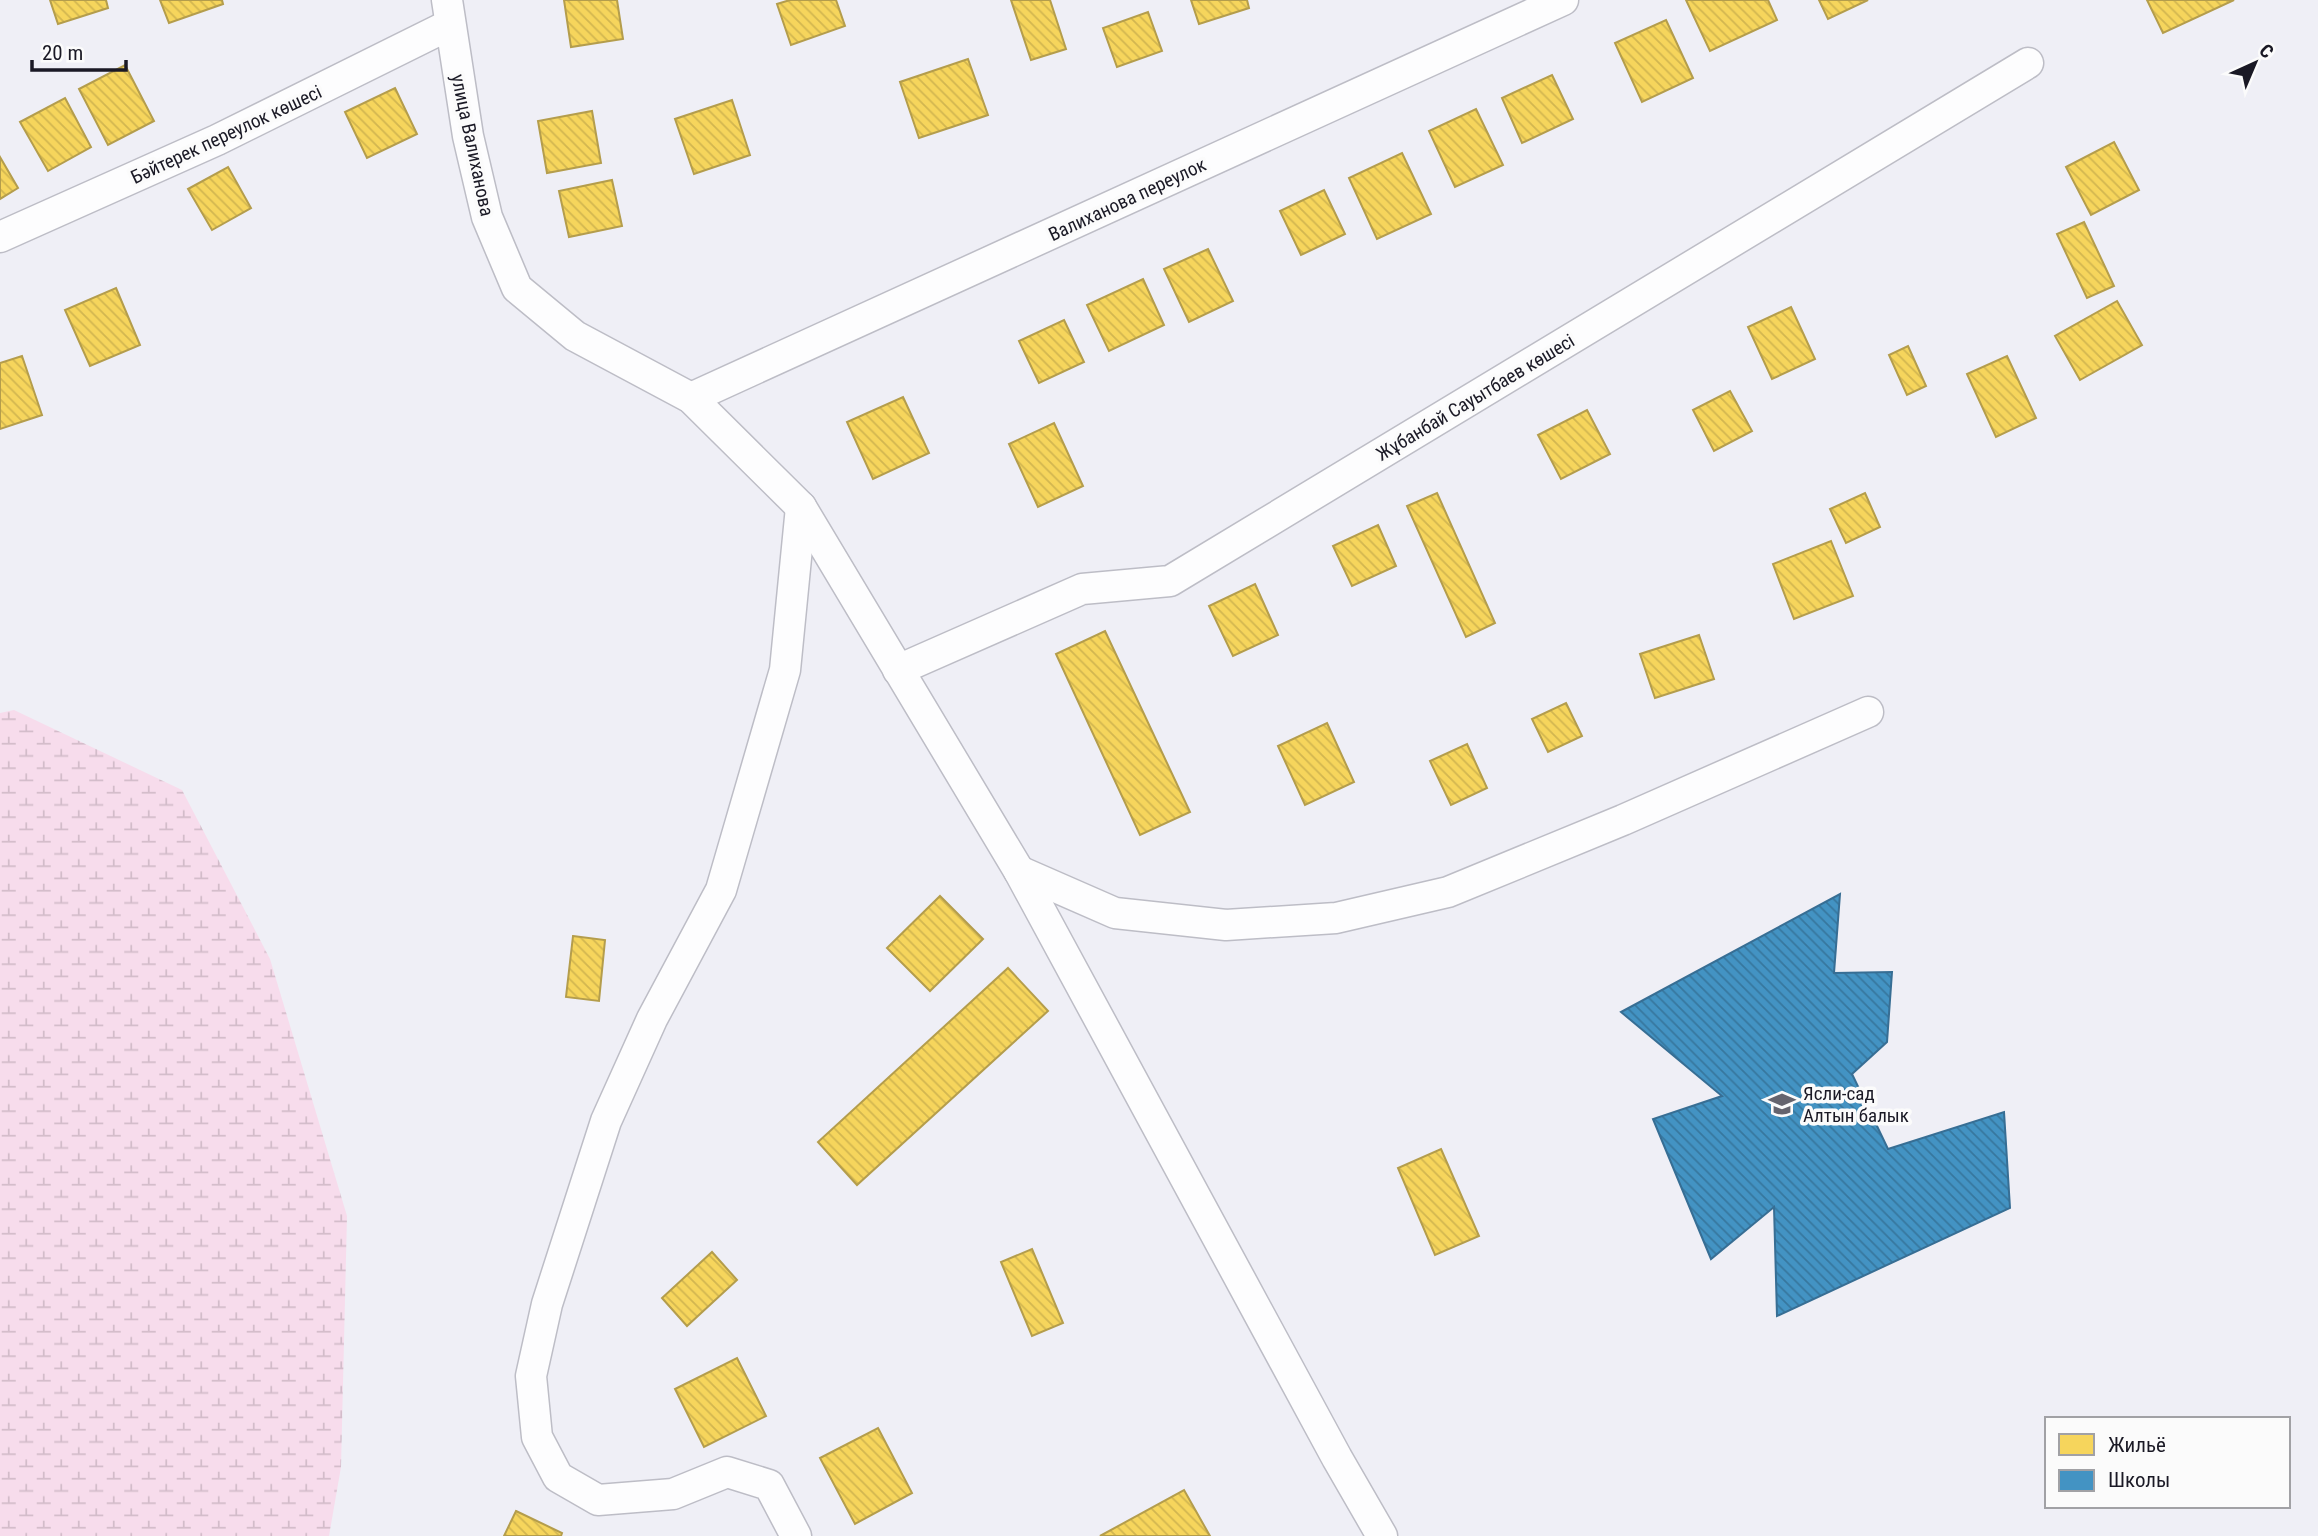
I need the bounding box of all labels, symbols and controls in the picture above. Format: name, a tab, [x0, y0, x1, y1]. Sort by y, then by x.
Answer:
scale bar	[32, 28, 126, 72]
north arrow	[2220, 28, 2290, 98]
text: С	[2255, 39, 2278, 63]
text: 20 m	[42, 41, 83, 65]
street label: улица Валиханова	[446, 72, 499, 218]
street label: Бәйтерек переулок көшесі	[127, 80, 325, 189]
street label: Валиханова переулок	[1045, 153, 1210, 246]
street label: Жұбанбай Сауытбаев көшесі	[1372, 329, 1579, 466]
place label: Ясли-сад Алтын балык	[1803, 1082, 1909, 1127]
school or university icon: Ясли-сад Алтын балык	[1767, 1089, 1797, 1119]
legend	[2045, 1417, 2290, 1508]
text: Жильё	[2108, 1433, 2166, 1457]
text: Школы	[2108, 1468, 2170, 1492]

